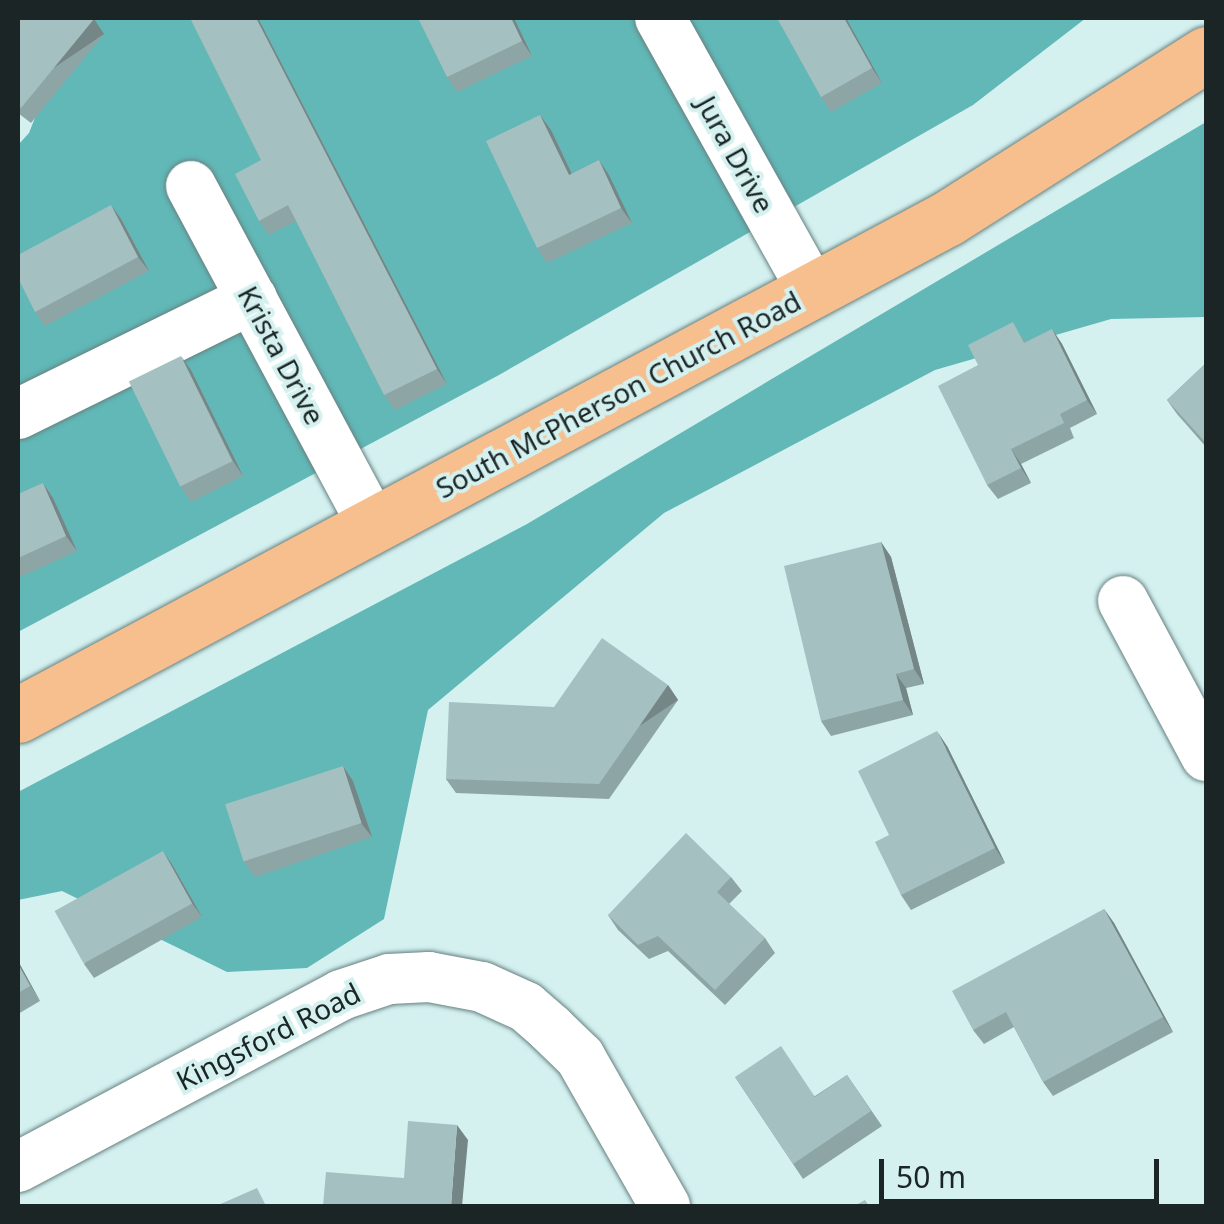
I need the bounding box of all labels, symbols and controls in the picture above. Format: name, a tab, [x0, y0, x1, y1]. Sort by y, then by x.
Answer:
street label: Jura Drive	[690, 90, 782, 218]
street label: Krista Drive	[232, 280, 332, 430]
street label: South McPherson Church Road	[430, 283, 806, 505]
street label: Kingsford Road	[170, 975, 366, 1097]
scale bar	[884, 1139, 1164, 1201]
text: 50 m	[896, 1156, 966, 1197]

